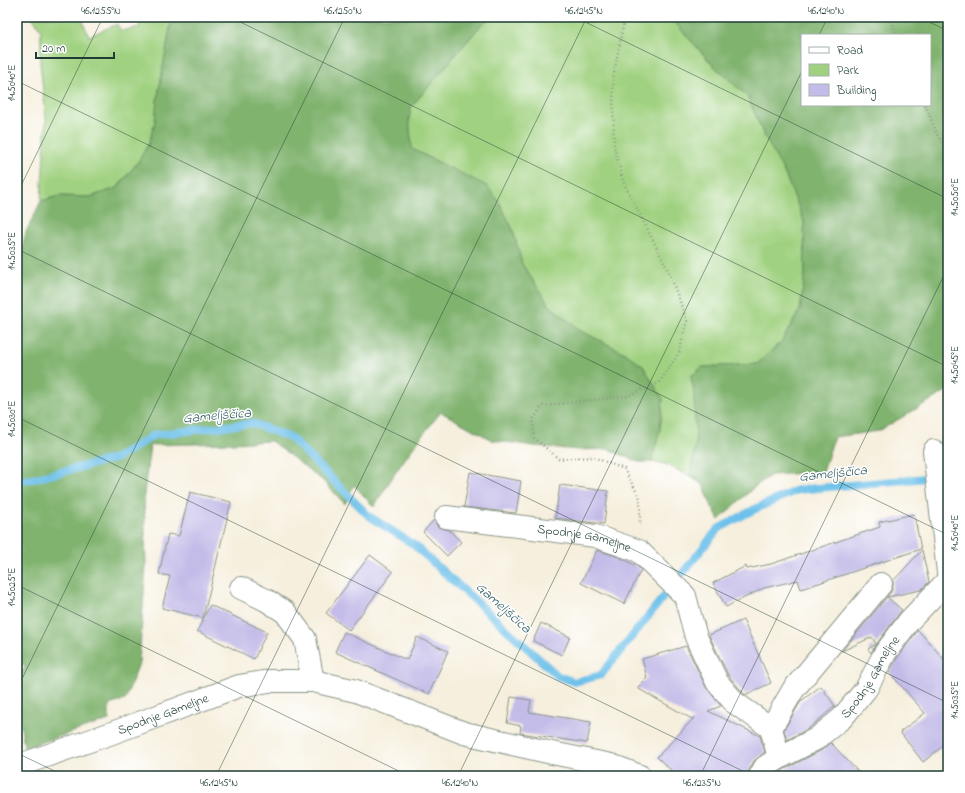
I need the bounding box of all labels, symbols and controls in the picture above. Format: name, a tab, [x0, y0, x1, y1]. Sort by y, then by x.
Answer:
text: 46.1255°N	[81, 4, 121, 19]
text: 46.1250°N	[324, 4, 362, 19]
text: 46.1245°N	[565, 4, 603, 19]
text: 46.1240°N	[808, 4, 845, 19]
scale bar	[36, 34, 114, 60]
legend	[801, 34, 931, 106]
text: 20 m	[42, 40, 65, 58]
text: Road	[837, 42, 863, 60]
text: Park	[837, 62, 859, 80]
text: 14.5040°E	[5, 65, 20, 101]
text: Building	[836, 82, 876, 101]
text: 14.5050°E	[948, 178, 963, 216]
text: 14.5035°E	[5, 232, 20, 270]
text: 14.5045°E	[948, 346, 963, 384]
text: 14.5030°E	[5, 401, 20, 437]
water label: Gameljščica	[182, 403, 252, 429]
water label: Gameljščica	[798, 460, 868, 488]
text: 14.5040°E	[948, 515, 963, 551]
street label: Spodnje Gameljne	[536, 519, 634, 557]
text: 14.5025°E	[5, 568, 20, 606]
water label: Gameljščica	[471, 577, 536, 639]
street label: Spodnje Gameljne	[836, 631, 904, 722]
text: 14.5035°E	[948, 681, 963, 719]
street label: Spodnje Gameljne	[115, 689, 211, 740]
text: 46.1245°N	[200, 776, 238, 791]
text: 46.1240°N	[442, 776, 479, 791]
text: 46.1235°N	[683, 776, 721, 791]

